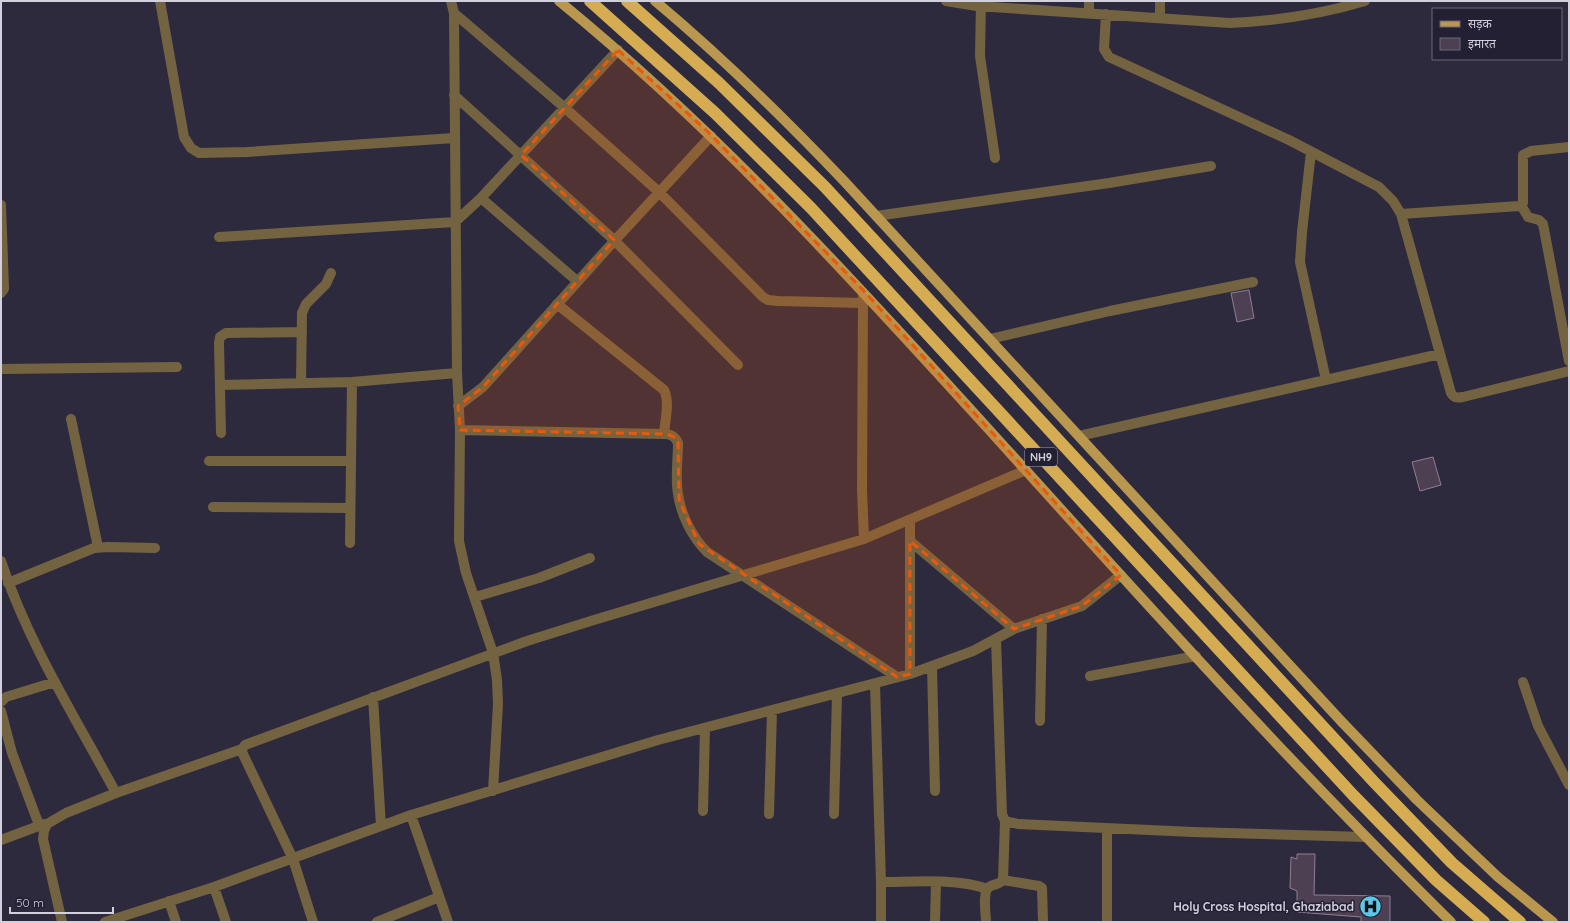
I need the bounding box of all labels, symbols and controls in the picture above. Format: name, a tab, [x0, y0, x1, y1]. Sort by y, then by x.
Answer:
legend	[1432, 8, 1562, 60]
text: सड़क	[1468, 16, 1493, 31]
text: इमारत	[1468, 36, 1497, 51]
road number: NH9	[1025, 448, 1057, 466]
scale bar	[10, 889, 113, 915]
hospital icon: Holy Cross Hospital, Ghaziabad	[1357, 893, 1383, 919]
text: 50 m	[16, 895, 44, 910]
place label: Holy Cross Hospital, Ghaziabad	[1173, 899, 1354, 914]

